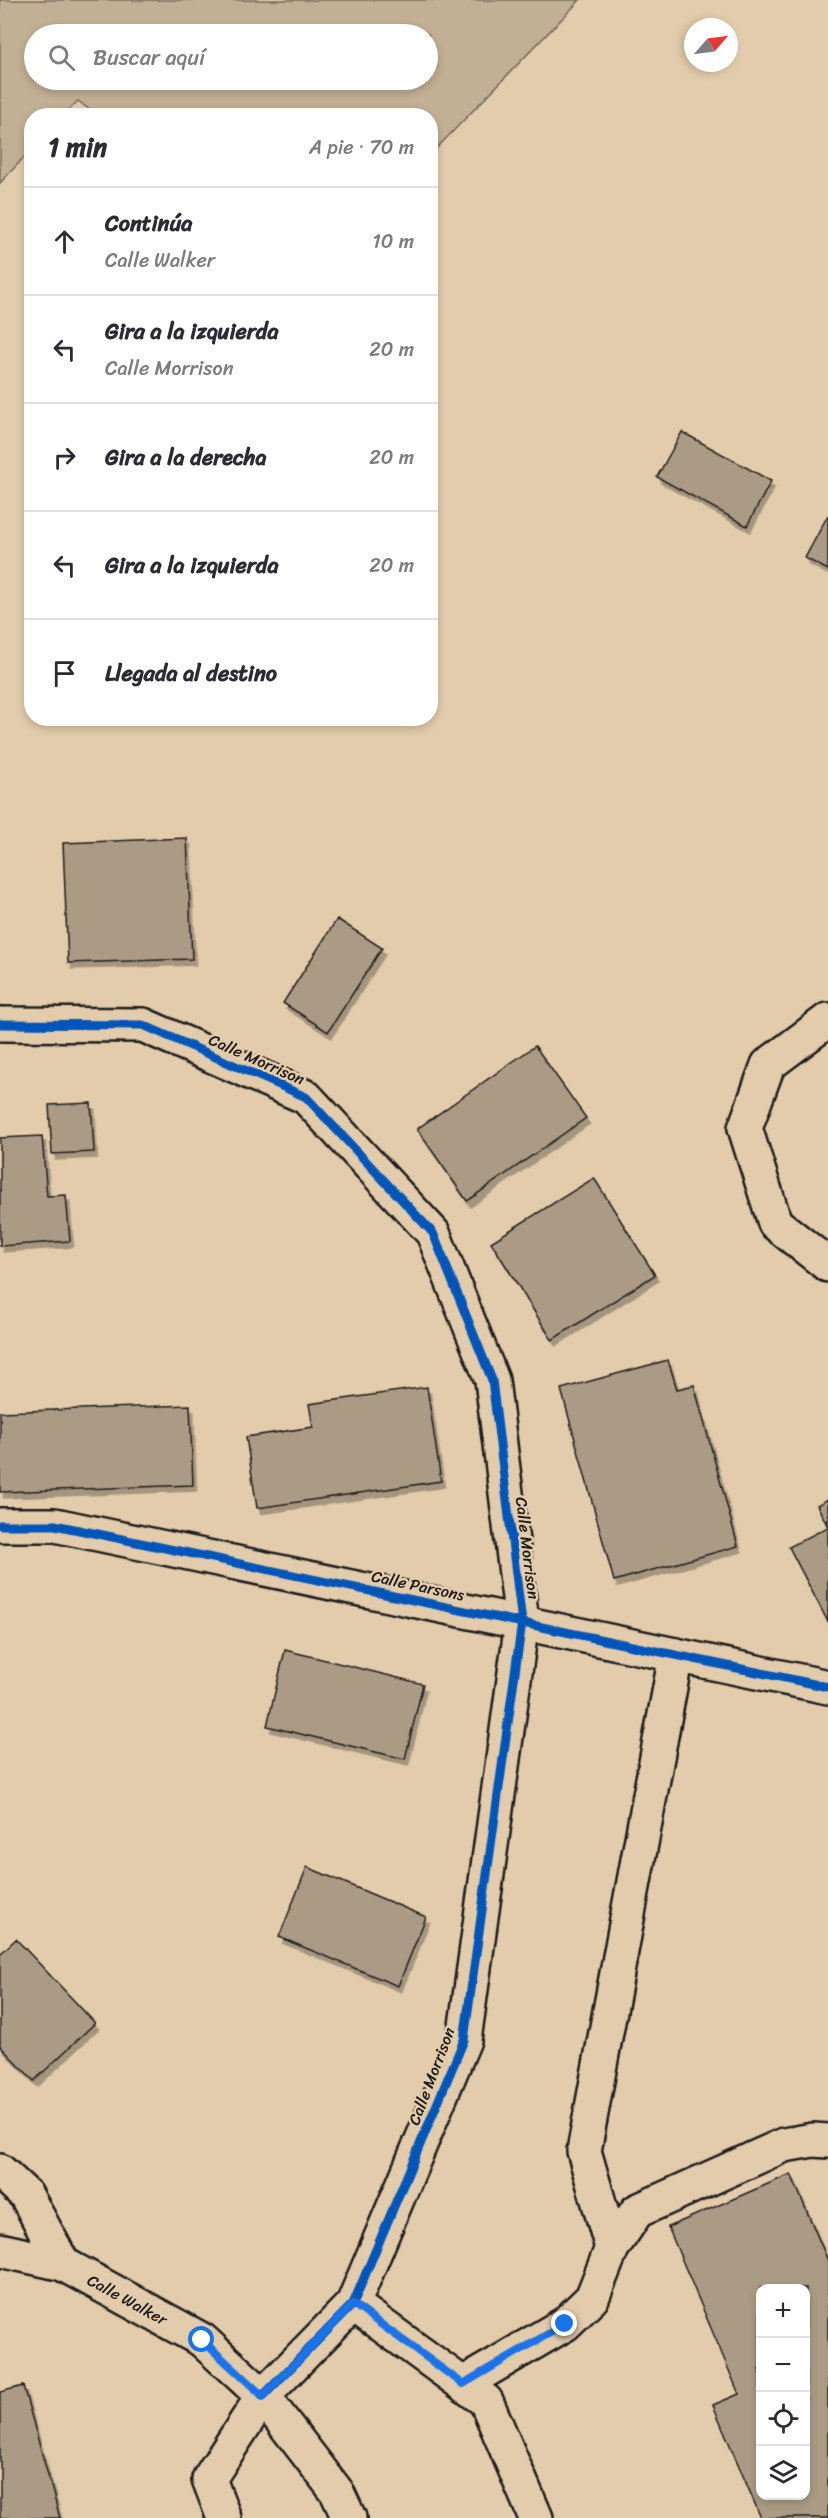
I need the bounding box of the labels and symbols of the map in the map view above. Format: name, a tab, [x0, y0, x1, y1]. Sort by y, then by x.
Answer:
north arrow	[684, 18, 738, 72]
street label: Calle Morrison	[204, 1025, 310, 1094]
street label: Calle Morrison	[507, 1495, 548, 1601]
street label: Calle Parsons	[369, 1562, 467, 1610]
street label: Calle Morrison	[400, 2023, 464, 2129]
street label: Calle Walker	[82, 2266, 174, 2334]
route end	[551, 2310, 577, 2336]
route start	[188, 2326, 214, 2352]

